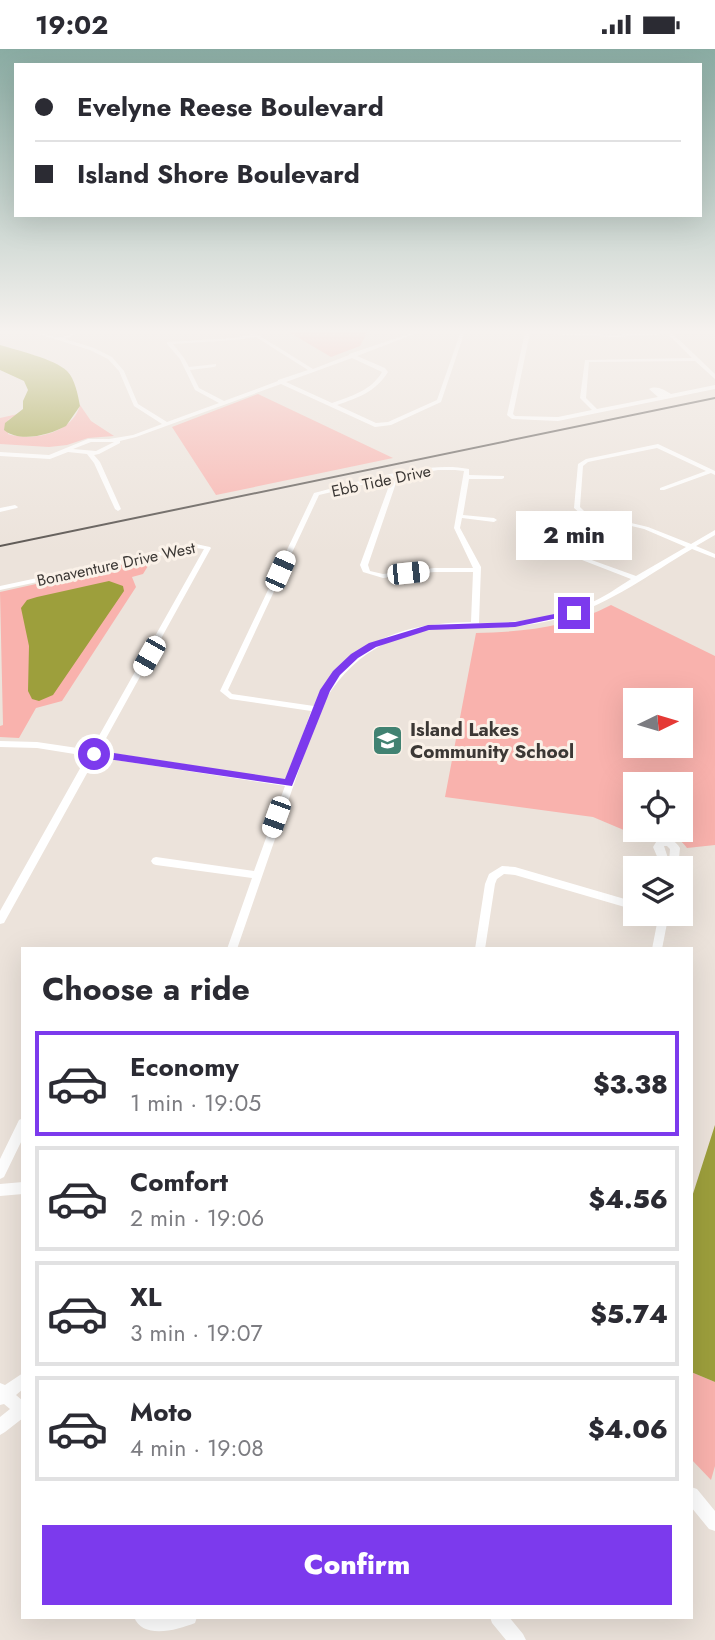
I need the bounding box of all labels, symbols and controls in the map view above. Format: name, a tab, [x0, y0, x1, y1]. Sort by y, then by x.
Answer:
text: 19:02	[35, 6, 108, 44]
text: Evelyne Reese Boulevard	[77, 88, 384, 126]
text: Island Shore Boulevard	[77, 155, 360, 193]
street label: Ebb Tide Drive	[329, 459, 433, 503]
callout: 2 min	[516, 511, 632, 561]
text: 2 min	[543, 518, 605, 552]
street label: Bonaventure Drive West	[35, 536, 197, 592]
car	[262, 548, 299, 594]
car	[387, 560, 430, 586]
route end	[558, 597, 590, 629]
car	[130, 633, 169, 679]
north arrow	[623, 688, 693, 758]
map controls	[623, 688, 693, 926]
place label: Island Lakes Community School	[410, 716, 574, 765]
school or university icon: Island Lakes Community School	[370, 723, 404, 757]
route start	[78, 738, 110, 770]
button: locate	[623, 772, 693, 842]
car	[259, 794, 294, 840]
button: layers	[623, 856, 693, 926]
text: Choose a ride	[42, 966, 250, 1012]
text: Economy	[130, 1048, 239, 1086]
icon: car	[46, 1052, 109, 1115]
text: $3.38	[593, 1065, 668, 1103]
text: 1 min · 19:05	[130, 1086, 261, 1120]
text: Comfort	[130, 1163, 228, 1201]
icon: car	[46, 1167, 109, 1230]
text: $4.56	[588, 1180, 668, 1218]
text: 2 min · 19:06	[130, 1201, 264, 1235]
text: XL	[130, 1278, 162, 1316]
icon: car	[46, 1282, 109, 1345]
text: $5.74	[590, 1295, 668, 1333]
text: 3 min · 19:07	[130, 1316, 263, 1350]
text: Moto	[130, 1393, 192, 1431]
icon: car	[46, 1397, 109, 1460]
text: $4.06	[588, 1410, 668, 1448]
text: 4 min · 19:08	[130, 1431, 264, 1465]
button: Confirm	[42, 1525, 672, 1605]

